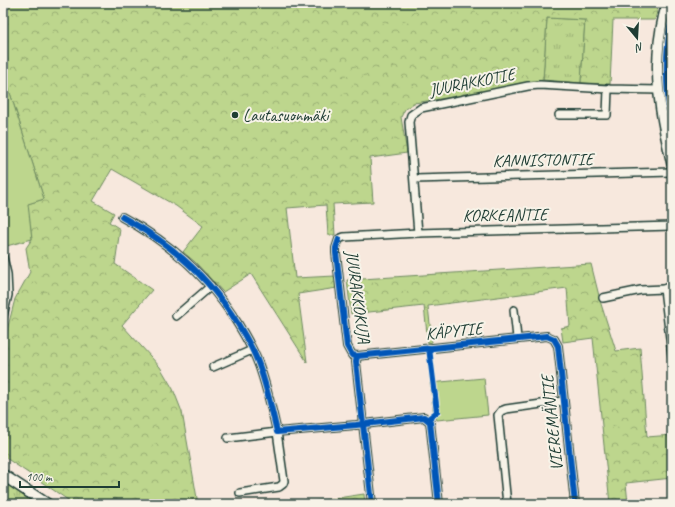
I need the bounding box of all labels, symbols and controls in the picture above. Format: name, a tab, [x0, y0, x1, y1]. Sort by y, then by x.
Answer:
north arrow	[617, 18, 657, 58]
text: N	[633, 40, 645, 56]
street label: JUURAKKOTIE	[426, 63, 519, 101]
place label: Lautasuonmäki	[243, 105, 331, 126]
marker: Lautasuonmäki	[230, 110, 240, 120]
street label: KANNISTONTIE	[492, 149, 596, 171]
street label: KORKEANTIE	[462, 204, 550, 226]
street label: JUURAKKOKUJA	[341, 248, 375, 345]
street label: KÄPYTIE	[425, 317, 486, 344]
street label: VIEREMÄNTIE	[536, 371, 567, 472]
scale bar	[20, 463, 119, 489]
text: 100 m	[26, 469, 53, 485]

